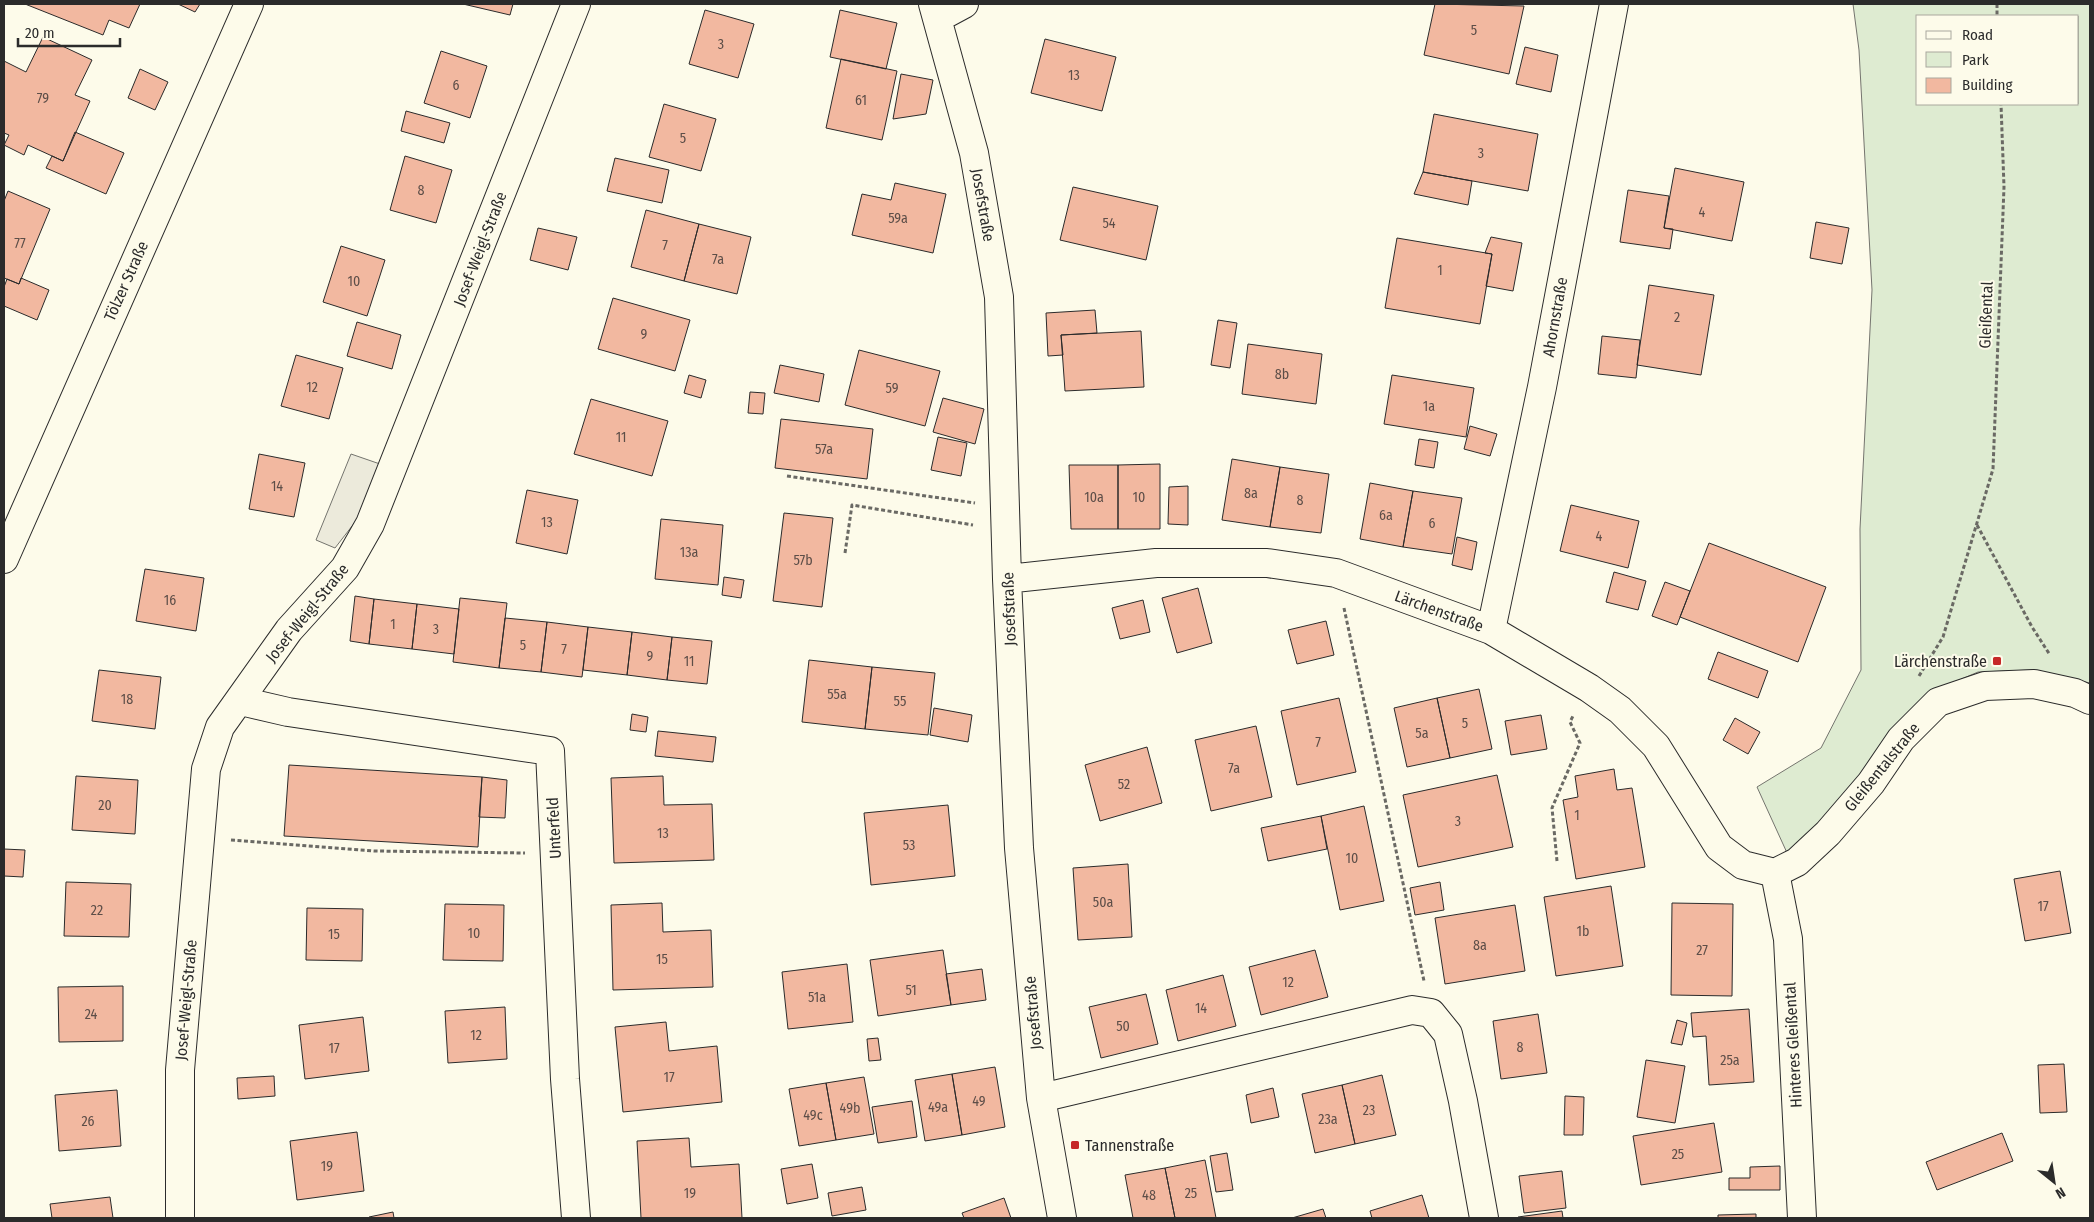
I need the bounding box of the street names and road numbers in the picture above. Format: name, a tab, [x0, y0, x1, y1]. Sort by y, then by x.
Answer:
street label: Josefstraße	[967, 167, 999, 243]
street label: Josef-Weigl-Straße	[449, 189, 511, 309]
street label: Tölzer Straße	[100, 238, 152, 324]
street label: Ahornstraße	[1539, 276, 1571, 358]
street label: Gleißental	[1975, 281, 1997, 349]
street label: Josef-Weigl-Straße	[261, 560, 353, 666]
street label: Josefstraße	[998, 572, 1020, 646]
street label: Lärchenstraße	[1392, 586, 1486, 636]
street label: Gleißentalstraße	[1840, 719, 1924, 815]
street label: Unterfeld	[543, 797, 565, 859]
street label: Josef-Weigl-Straße	[171, 939, 201, 1061]
street label: Josefstraße	[1020, 975, 1046, 1051]
street label: Hinteres Gleißental	[1780, 982, 1806, 1108]

